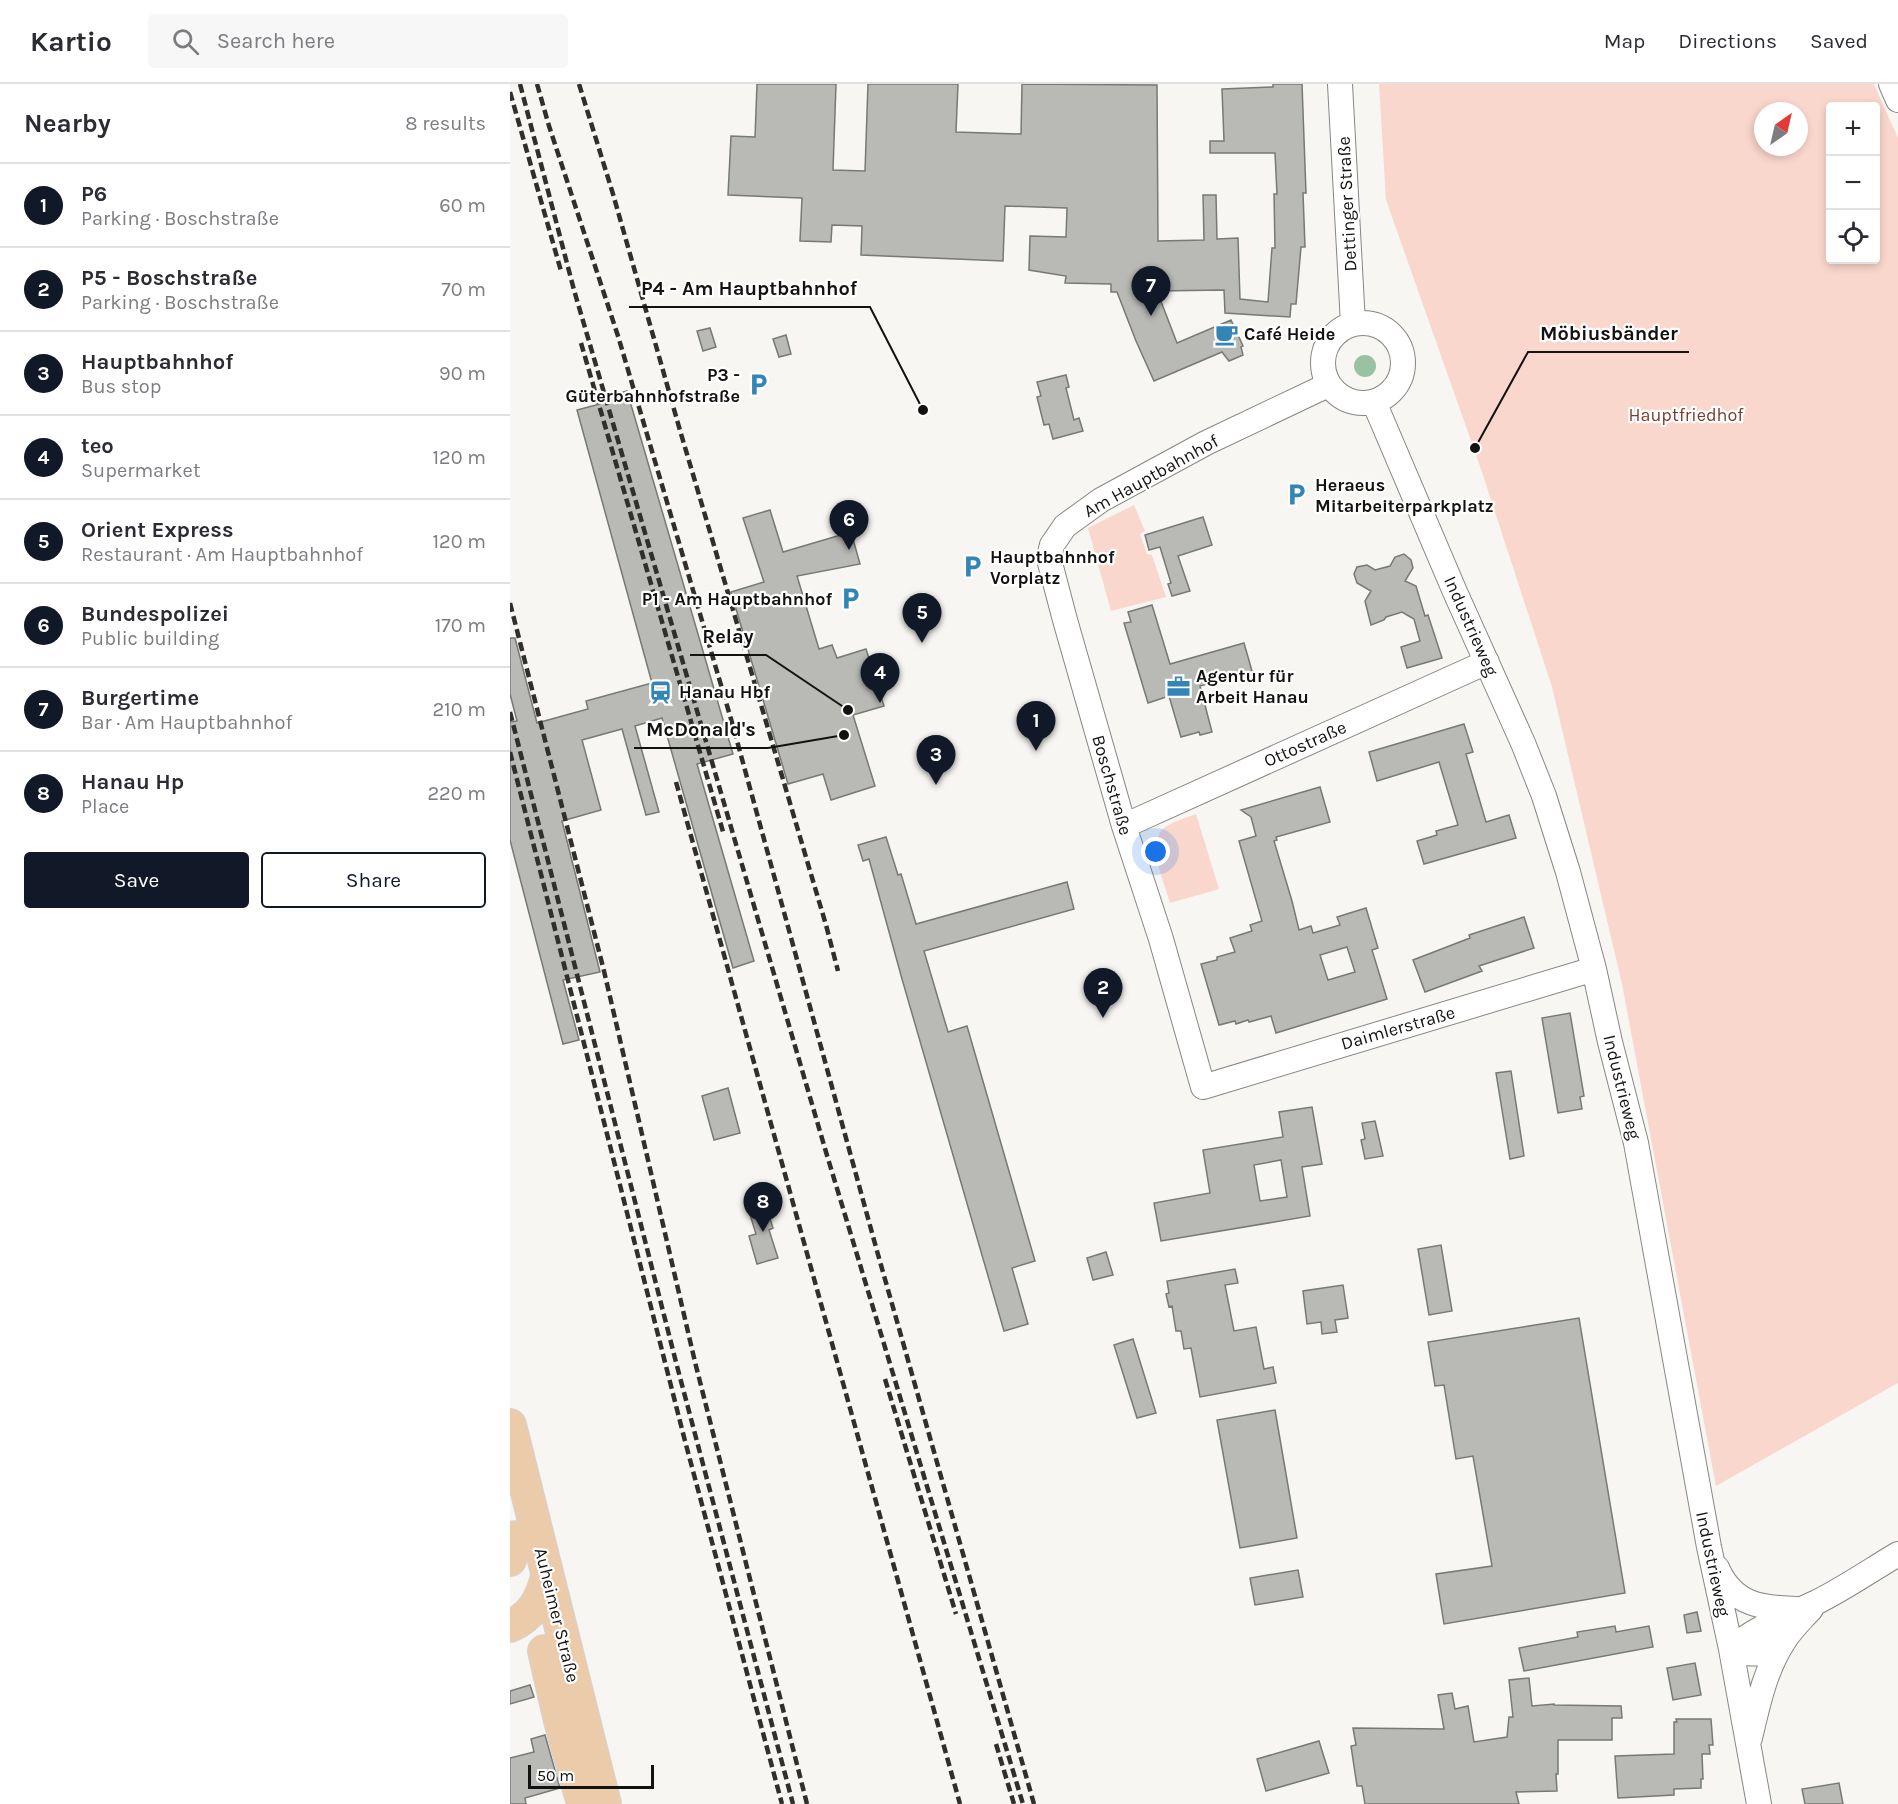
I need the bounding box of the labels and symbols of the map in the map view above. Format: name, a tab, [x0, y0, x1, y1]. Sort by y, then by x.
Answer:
north arrow	[1754, 102, 1808, 156]
street label: Dettinger Straße	[1332, 136, 1362, 272]
pin: 7	[1132, 266, 1170, 316]
callout: P4 - Am Hauptbahnhof	[629, 269, 870, 307]
text: P4 - Am Hauptbahnhof	[641, 277, 858, 300]
callout: Möbiusbänder	[1528, 314, 1689, 352]
cafe icon: Café Heide	[1213, 321, 1239, 347]
text: Möbiusbänder	[1540, 322, 1678, 345]
place label: Café Heide	[1244, 323, 1335, 345]
place label: P3 - Güterbahnhofstraße	[566, 364, 740, 407]
parking icon: P3 - Güterbahnhofstraße	[745, 372, 771, 398]
park label: Hauptfriedhof	[1629, 404, 1744, 426]
street label: Am Hauptbahnhof	[1080, 429, 1223, 522]
place label: Heraeus Mitarbeiterparkplatz	[1315, 474, 1494, 517]
parking icon: Heraeus Mitarbeiterparkplatz	[1284, 482, 1310, 508]
pin: 6	[830, 500, 868, 550]
place label: Hauptbahnhof Vorplatz	[990, 546, 1115, 589]
parking icon: Hauptbahnhof Vorplatz	[959, 554, 985, 580]
street label: Industrieweg	[1439, 573, 1503, 679]
parking icon: P1 - Am Hauptbahnhof	[837, 586, 863, 612]
place label: P1 - Am Hauptbahnhof	[642, 588, 832, 610]
pin: 5	[902, 594, 942, 643]
callout: Relay	[690, 617, 766, 655]
text: Relay	[702, 625, 754, 648]
pin: 4	[860, 654, 899, 703]
place label: Agentur für Arbeit Hanau	[1196, 665, 1309, 708]
office icon: Agentur für Arbeit Hanau	[1165, 673, 1191, 699]
station icon: Hanau Hbf	[648, 679, 674, 705]
place label: Hanau Hbf	[679, 681, 771, 703]
pin: 1	[1016, 702, 1056, 751]
callout: McDonald's	[634, 710, 768, 748]
street label: Ottostraße	[1260, 716, 1350, 772]
text: McDonald's	[646, 718, 756, 741]
street label: Boschstraße	[1087, 732, 1137, 838]
pin: 3	[916, 736, 956, 785]
your location	[1141, 837, 1170, 866]
pin: 2	[1084, 968, 1122, 1018]
street label: Daimlerstraße	[1338, 1001, 1458, 1055]
street label: Industrieweg	[1598, 1032, 1646, 1142]
pin: 8	[744, 1182, 782, 1232]
street label: Industrieweg	[1691, 1509, 1735, 1619]
street label: Auheimer Straße	[530, 1545, 584, 1685]
scale bar	[528, 1762, 654, 1790]

